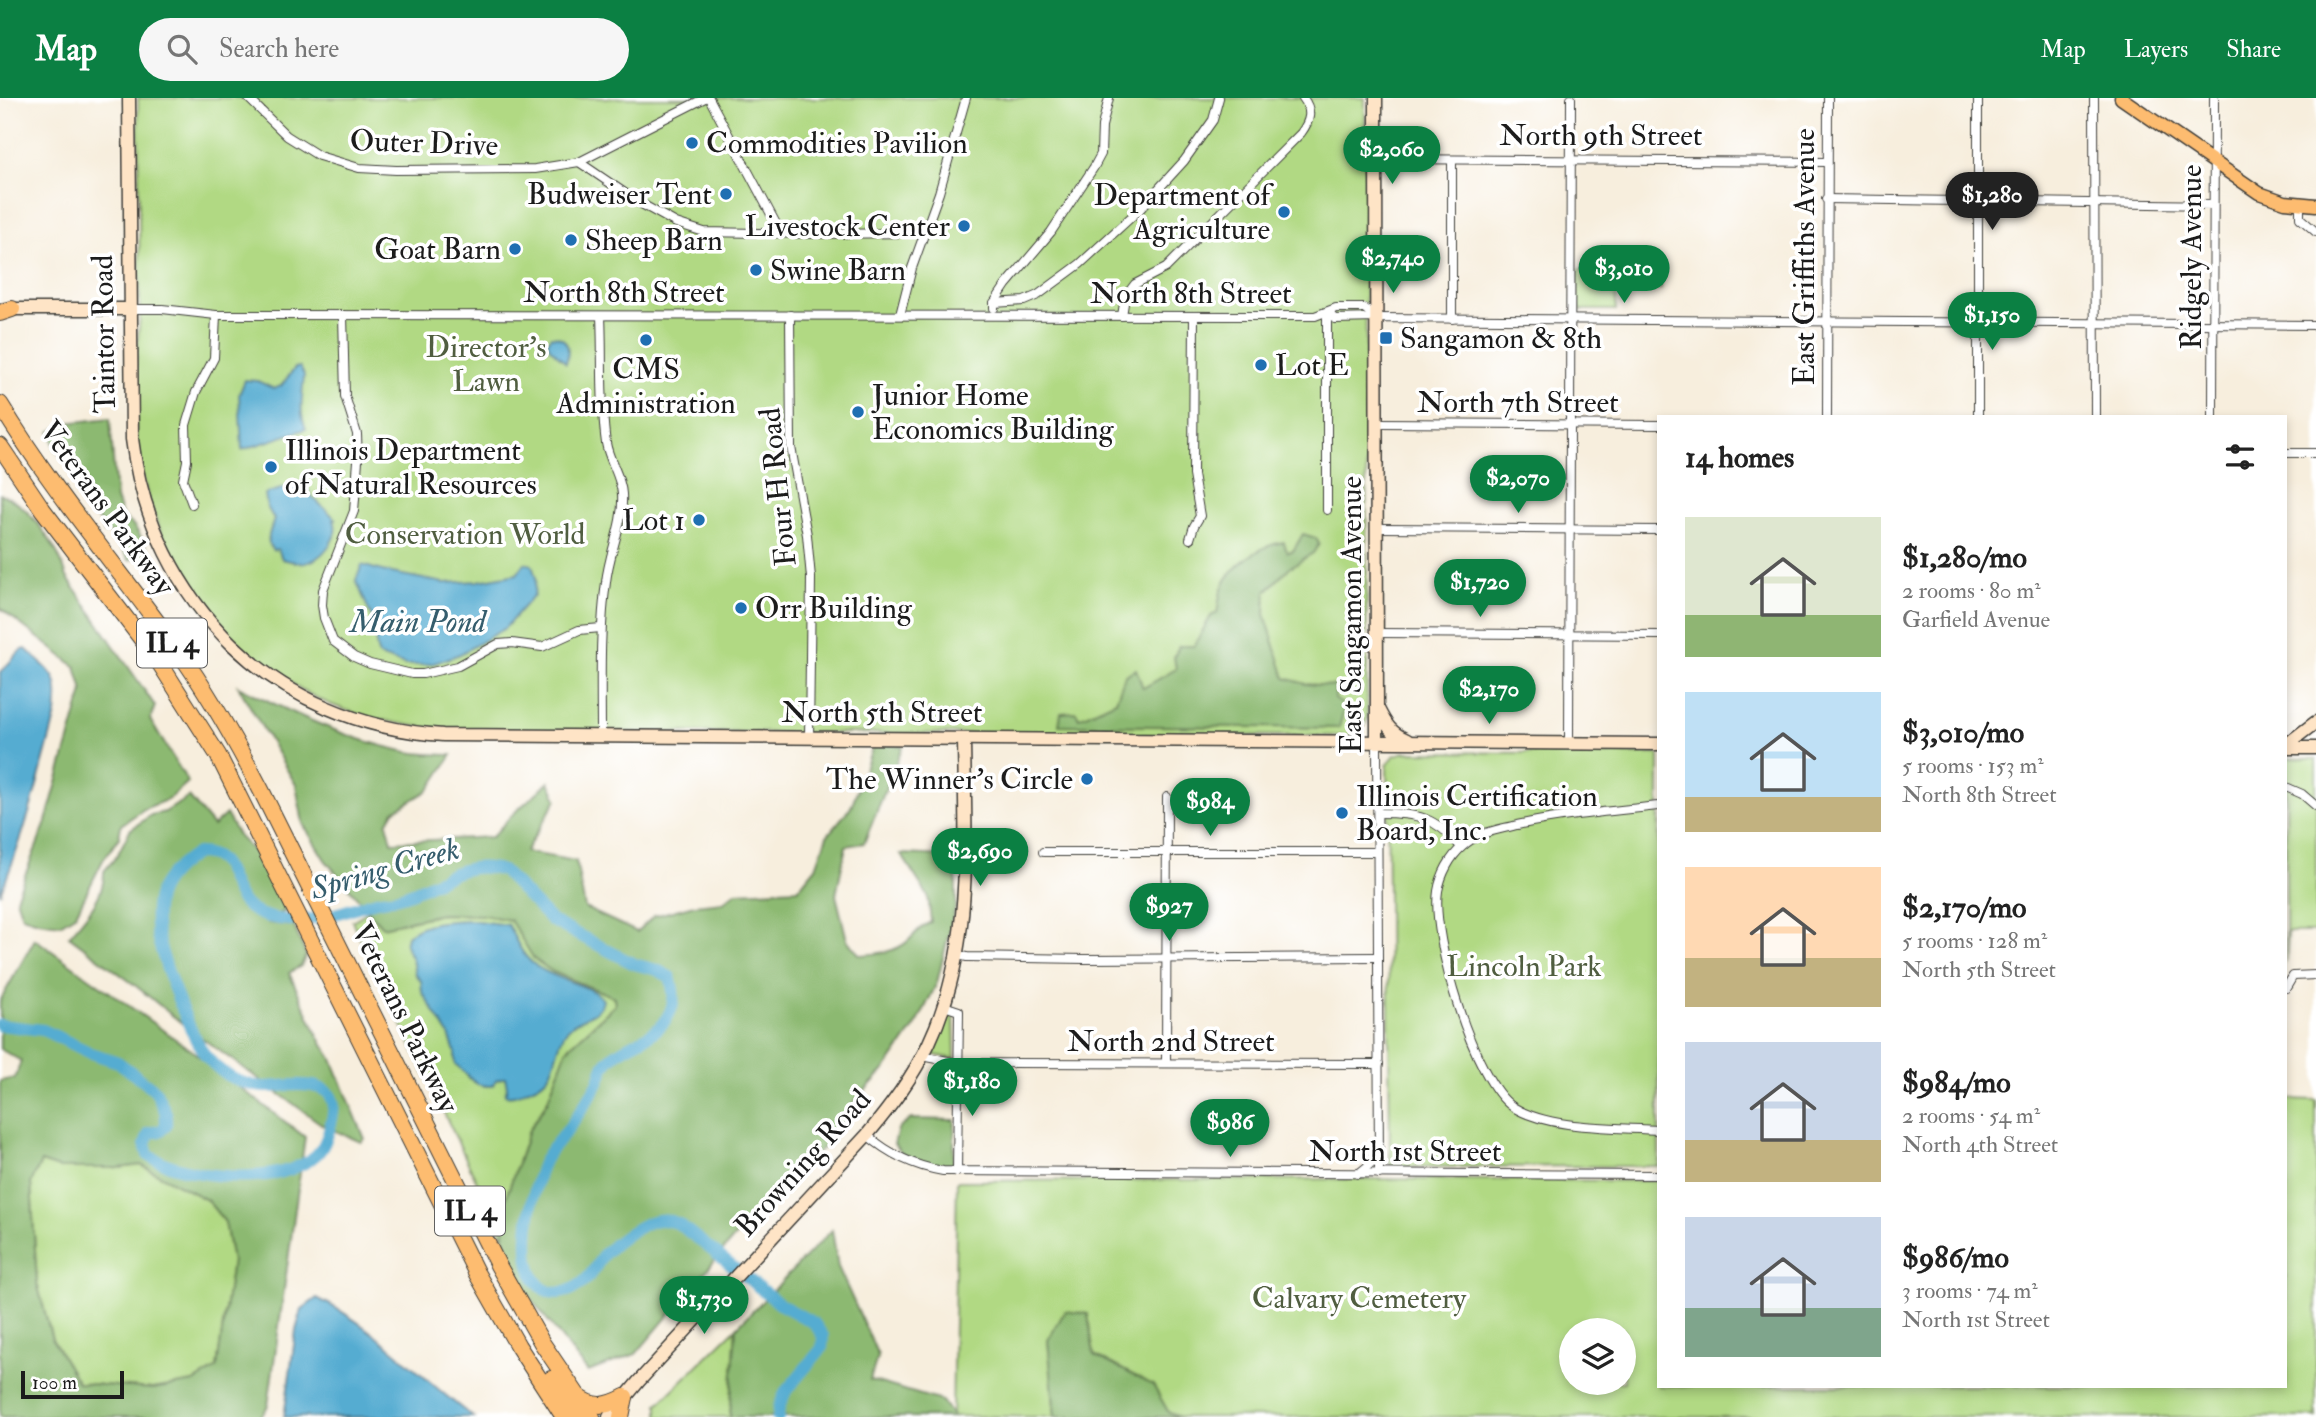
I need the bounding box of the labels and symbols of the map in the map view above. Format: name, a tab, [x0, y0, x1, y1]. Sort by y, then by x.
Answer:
street label: North 9th Street	[1500, 117, 1703, 154]
street label: Outer Drive	[349, 122, 499, 164]
place label: Commodities Pavilion	[706, 125, 968, 162]
pin: $2,060	[1335, 126, 1449, 186]
street label: East Griffiths Avenue	[1786, 128, 1823, 386]
marker: Commodities Pavilion	[684, 135, 700, 151]
street label: Ridgely Avenue	[2173, 164, 2210, 350]
pin: $1,280	[1935, 172, 2049, 232]
place label: Budweiser Tent	[527, 176, 712, 213]
place label: Department of Agriculture	[1093, 177, 1274, 248]
marker: Budweiser Tent	[718, 186, 734, 202]
marker: Department of Agriculture	[1276, 204, 1292, 220]
place label: Livestock Center	[745, 208, 950, 245]
marker: Livestock Center	[956, 218, 972, 234]
place label: Sheep Barn	[585, 222, 723, 259]
place label: Goat Barn	[374, 231, 501, 268]
marker: Sheep Barn	[563, 232, 579, 248]
pin: $2,740	[1336, 236, 1450, 295]
marker: Goat Barn	[507, 241, 523, 257]
pin: $3,010	[1567, 246, 1681, 305]
place label: Swine Barn	[770, 252, 906, 289]
street label: Taintor Road	[84, 254, 124, 414]
marker: Swine Barn	[748, 262, 764, 278]
street label: North 8th Street	[523, 274, 725, 311]
street label: North 8th Street	[1090, 275, 1292, 312]
pin: $1,150	[1935, 292, 2049, 352]
place label: Sangamon & 8th	[1400, 320, 1602, 357]
park label: Director's Lawn	[425, 329, 547, 400]
marker: Sangamon & 8th	[1378, 330, 1394, 346]
marker: CMS Administration	[638, 332, 654, 348]
place label: Lot E	[1275, 347, 1349, 384]
place label: CMS Administration	[555, 351, 736, 422]
marker: Lot E	[1253, 357, 1269, 373]
place label: Junior Home Economics Building	[871, 377, 1115, 448]
street label: North 7th Street	[1417, 384, 1619, 421]
marker: Junior Home Economics Building	[850, 404, 866, 420]
street label: Four H Road	[751, 406, 805, 568]
street label: Veterans Parkway	[31, 413, 183, 603]
place label: Illinois Department of Natural Resources	[285, 432, 537, 503]
pin: $2,070	[1461, 456, 1575, 515]
marker: Illinois Department of Natural Resources	[263, 459, 279, 475]
street label: East Sangamon Avenue	[1333, 476, 1370, 754]
place label: Lot 1	[622, 502, 685, 539]
marker: Lot 1	[691, 512, 707, 528]
park label: Conservation World	[345, 516, 586, 553]
pin: $1,720	[1423, 560, 1537, 619]
place label: Orr Building	[755, 590, 913, 627]
marker: Orr Building	[733, 600, 749, 616]
water label: Main Pond	[348, 602, 489, 642]
road number: IL 4	[137, 618, 207, 668]
pin: $2,170	[1432, 666, 1546, 726]
street label: North 5th Street	[782, 694, 983, 731]
place label: The Winner's Circle	[826, 761, 1073, 798]
marker: The Winner's Circle	[1079, 771, 1095, 787]
pin: $984	[1169, 778, 1251, 838]
place label: Illinois Certification Board, Inc.	[1356, 778, 1598, 849]
marker: Illinois Certification Board, Inc.	[1334, 805, 1350, 821]
pin: $2,690	[923, 828, 1037, 888]
water label: Spring Creek	[305, 829, 464, 910]
pin: $927	[1128, 884, 1210, 943]
street label: Veterans Parkway	[343, 917, 467, 1120]
park label: Lincoln Park	[1446, 948, 1602, 985]
street label: North 2nd Street	[1067, 1023, 1275, 1060]
pin: $1,180	[915, 1058, 1029, 1118]
street label: Browning Road	[727, 1081, 879, 1245]
pin: $986	[1189, 1100, 1271, 1159]
street label: North 1st Street	[1309, 1133, 1502, 1170]
road number: IL 4	[435, 1186, 505, 1236]
pin: $1,730	[647, 1276, 761, 1336]
park label: Calvary Cemetery	[1252, 1280, 1467, 1317]
scale bar	[21, 1368, 124, 1400]

